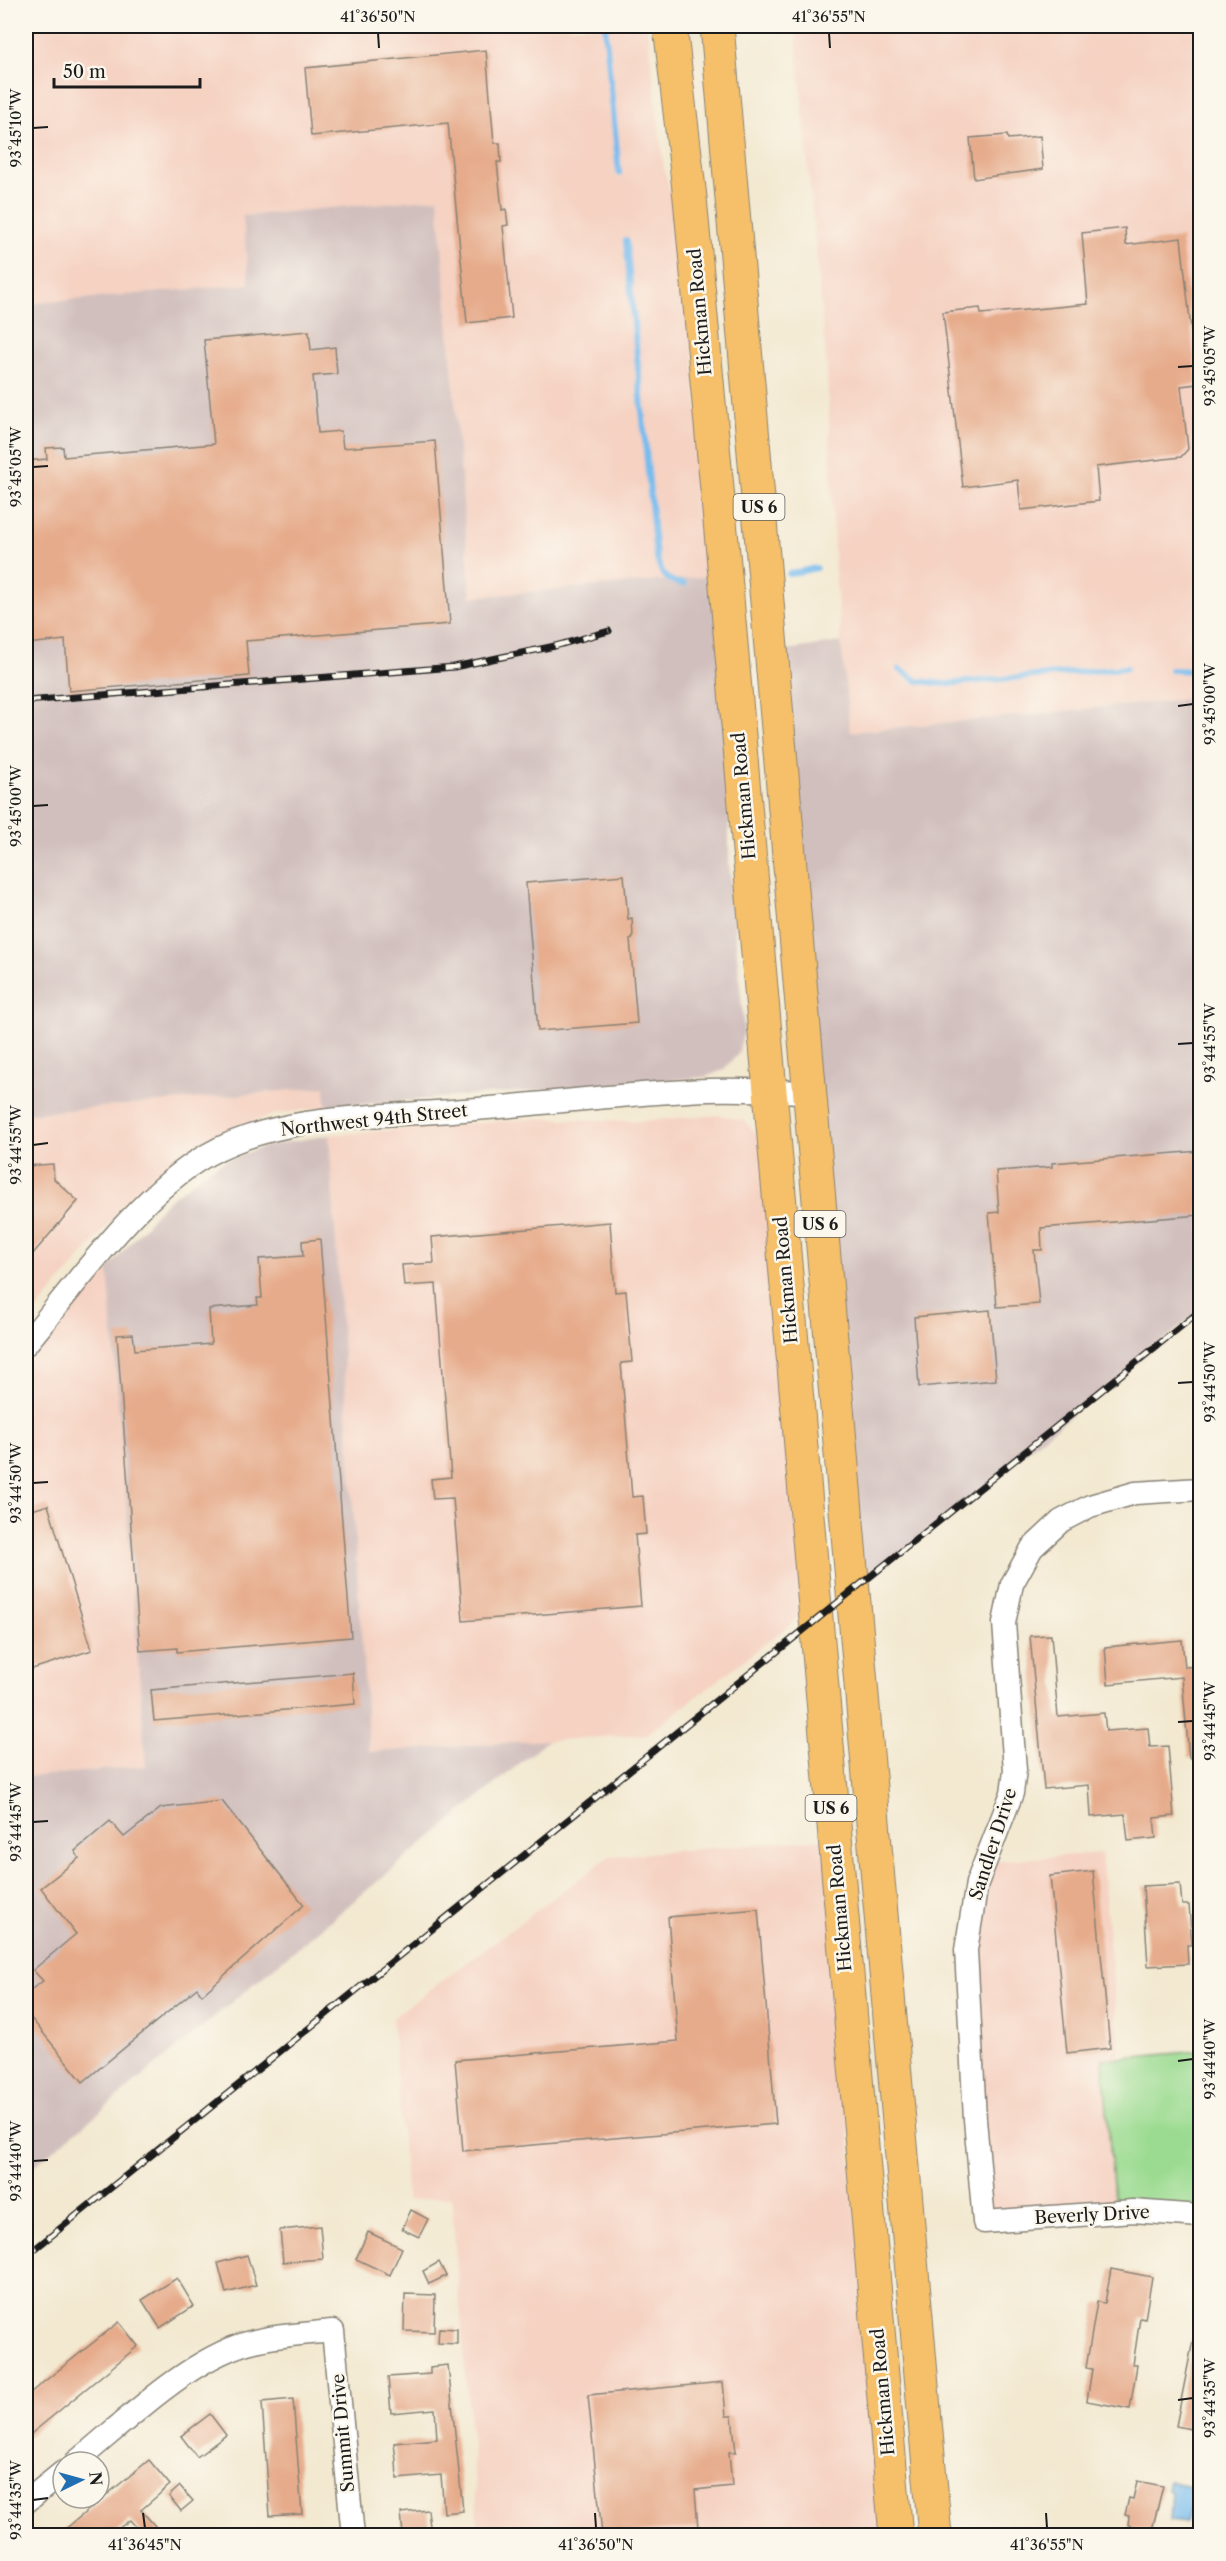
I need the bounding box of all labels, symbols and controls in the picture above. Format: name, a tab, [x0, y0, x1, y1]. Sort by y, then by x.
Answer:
text: 41°36'50"N	[340, 7, 416, 26]
text: 41°36'55"N	[792, 7, 866, 26]
scale bar	[54, 51, 200, 89]
text: 50 m	[63, 61, 106, 83]
text: 93°45'10"W	[6, 88, 25, 167]
street label: Hickman Road	[683, 247, 717, 377]
text: 93°45'05"W	[1200, 325, 1219, 406]
text: 93°45'05"W	[6, 426, 25, 507]
road number: US 6	[734, 494, 784, 520]
text: 93°45'00"W	[1200, 662, 1219, 745]
street label: Hickman Road	[727, 731, 761, 861]
text: 93°45'00"W	[6, 764, 25, 847]
text: 93°44'55"W	[1200, 1003, 1219, 1083]
street label: Northwest 94th Street	[279, 1099, 469, 1141]
text: 93°44'55"W	[6, 1105, 25, 1185]
road number: US 6	[794, 1211, 846, 1237]
street label: Hickman Road	[769, 1215, 803, 1345]
text: 93°44'50"W	[1200, 1341, 1219, 1423]
text: 93°44'50"W	[6, 1442, 25, 1524]
text: 93°44'45"W	[1200, 1681, 1219, 1761]
text: 93°44'45"W	[6, 1782, 25, 1862]
street label: Sandler Drive	[965, 1785, 1021, 1903]
road number: US 6	[806, 1795, 856, 1821]
street label: Hickman Road	[823, 1843, 857, 1973]
text: 93°44'40"W	[1200, 2018, 1219, 2099]
text: 93°44'40"W	[6, 2120, 25, 2201]
street label: Beverly Drive	[1034, 2201, 1150, 2229]
street label: Hickman Road	[866, 2327, 900, 2457]
text: 93°44'35"W	[1200, 2358, 1219, 2438]
street label: Summit Drive	[327, 2373, 359, 2493]
north arrow	[51, 2450, 111, 2510]
text: 93°44'35"W	[6, 2460, 25, 2540]
text: N	[85, 2471, 107, 2487]
text: 41°36'45"N	[108, 2535, 182, 2554]
text: 41°36'50"N	[558, 2535, 634, 2554]
text: 41°36'55"N	[1010, 2535, 1084, 2554]

